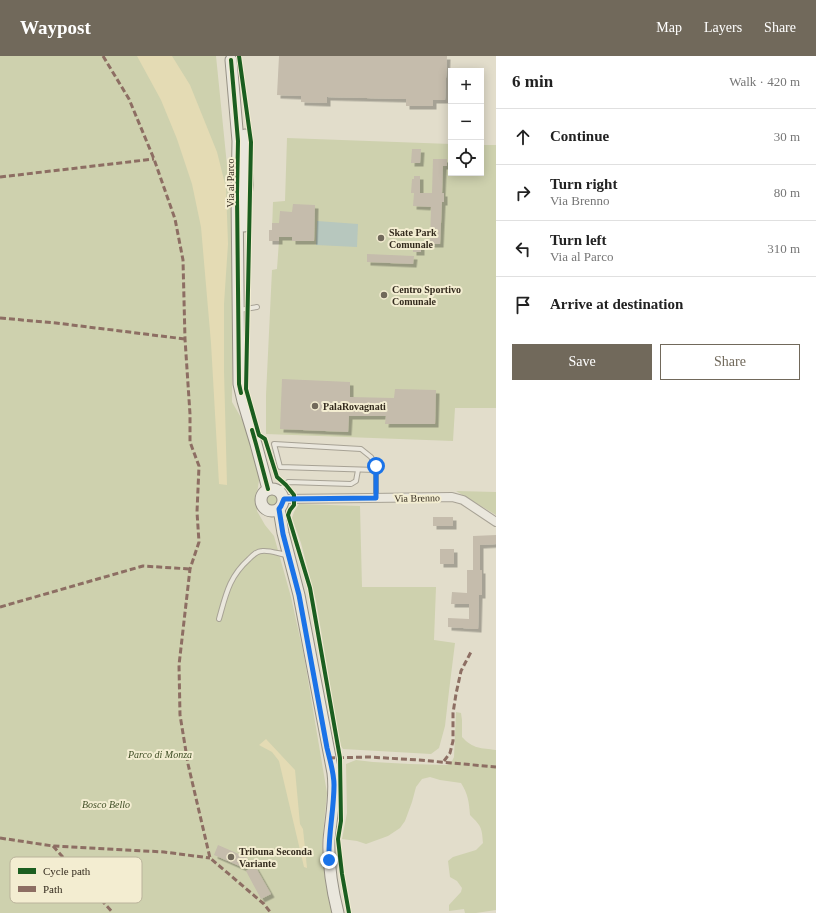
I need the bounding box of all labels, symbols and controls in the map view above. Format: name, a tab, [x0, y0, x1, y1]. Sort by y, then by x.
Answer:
text: Waypost	[20, 17, 91, 38]
text: Map	[656, 20, 682, 35]
text: Layers	[704, 20, 742, 35]
text: Share	[764, 20, 796, 35]
map controls	[448, 68, 484, 176]
button: +	[448, 68, 484, 104]
text: 6 min	[512, 72, 553, 91]
text: Walk · 420 m	[729, 74, 800, 89]
button: −	[448, 104, 484, 140]
icon: ahead	[512, 126, 534, 148]
text: Continue	[550, 128, 609, 144]
text: 30 m	[774, 129, 800, 144]
button: locate	[448, 140, 484, 176]
street label: Via al Parco	[225, 159, 236, 207]
text: Turn right	[550, 176, 617, 192]
icon: right	[512, 182, 534, 204]
text: 80 m	[774, 185, 800, 200]
text: Via Brenno	[550, 193, 610, 208]
place label: Skate Park Comunale	[389, 227, 437, 250]
text: Turn left	[550, 232, 607, 248]
marker: Skate Park Comunale	[376, 233, 386, 243]
icon: left	[512, 238, 534, 260]
text: 310 m	[767, 241, 800, 256]
text: Via al Parco	[550, 249, 613, 264]
place label: Centro Sportivo Comunale	[392, 284, 461, 307]
marker: Centro Sportivo Comunale	[379, 290, 389, 300]
icon: arrive	[512, 294, 534, 316]
text: Arrive at destination	[550, 296, 683, 312]
button: Save	[512, 344, 652, 380]
button: Share	[660, 344, 800, 380]
marker: PalaRovagnati	[310, 401, 320, 411]
place label: PalaRovagnati	[323, 401, 386, 412]
route start	[367, 457, 385, 475]
street label: Via Brenno	[394, 492, 440, 504]
park label: Parco di Monza	[127, 749, 192, 760]
park label: Bosco Bello	[82, 799, 130, 810]
place label: Tribuna Seconda Variante	[239, 846, 312, 869]
route end	[320, 851, 338, 869]
marker: Tribuna Seconda Variante	[226, 852, 236, 862]
legend	[10, 857, 142, 903]
text: Cycle path	[43, 865, 91, 877]
text: Path	[43, 883, 63, 895]

